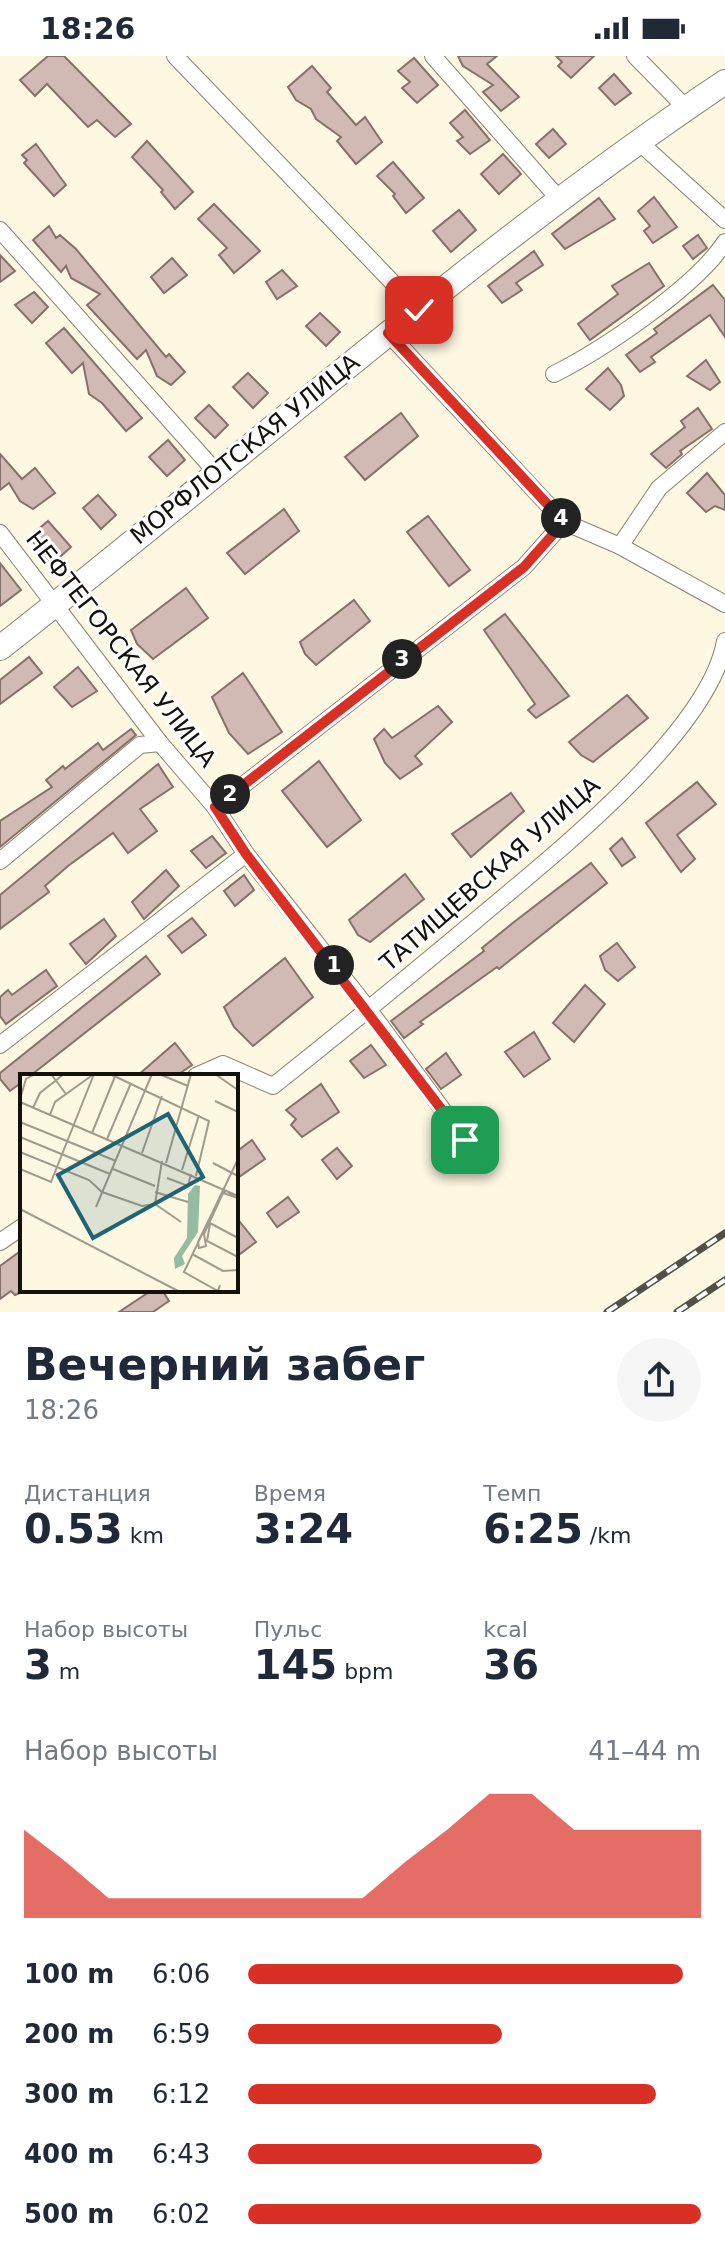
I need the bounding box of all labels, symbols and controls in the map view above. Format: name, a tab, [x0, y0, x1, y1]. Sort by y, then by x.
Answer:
text: 18:26	[40, 11, 136, 46]
pin	[385, 276, 453, 344]
icon: check	[397, 288, 441, 332]
street label: МОРФЛОТСКАЯ УЛИЦА	[125, 348, 366, 550]
pin: 4	[541, 498, 581, 538]
text: 4	[553, 505, 569, 530]
street label: НЕФТЕГОРСКАЯ УЛИЦА	[20, 525, 222, 773]
pin: 3	[382, 639, 422, 679]
text: 3	[394, 646, 410, 671]
street label: ТАТИЩЕВСКАЯ УЛИЦА	[374, 771, 606, 978]
pin: 2	[210, 774, 250, 814]
text: 2	[222, 781, 238, 806]
pin: 1	[314, 945, 354, 985]
text: 1	[326, 952, 342, 977]
inset map	[20, 1074, 238, 1292]
pin	[431, 1106, 499, 1174]
icon: arrive	[443, 1118, 487, 1162]
button: share	[617, 1338, 701, 1422]
text: Вечерний забег	[24, 1339, 425, 1390]
text: 18:26	[24, 1395, 99, 1425]
text: Дистанция	[24, 1481, 151, 1506]
text: Время	[254, 1481, 326, 1506]
text: Темп	[483, 1481, 541, 1506]
text: 0.53	[24, 1506, 123, 1552]
text: 3:24	[254, 1506, 353, 1552]
text: 6:25	[483, 1506, 583, 1552]
text: km	[123, 1523, 164, 1548]
text: /km	[583, 1523, 631, 1548]
text: Набор высоты	[24, 1617, 188, 1642]
text: Пульс	[254, 1617, 322, 1642]
text: kcal	[483, 1617, 528, 1642]
text: 3	[24, 1642, 52, 1688]
text: 145	[254, 1642, 337, 1688]
text: 36	[483, 1642, 539, 1688]
text: m	[52, 1659, 80, 1684]
text: bpm	[337, 1659, 394, 1684]
text: Набор высоты	[24, 1736, 218, 1766]
text: 41–44 m	[588, 1736, 701, 1766]
text: 100 m	[24, 1959, 114, 1989]
text: 6:06	[152, 1959, 210, 1989]
text: 200 m	[24, 2019, 114, 2049]
text: 6:59	[152, 2019, 210, 2049]
text: 300 m	[24, 2079, 114, 2109]
text: 6:12	[152, 2079, 210, 2109]
text: 400 m	[24, 2139, 114, 2169]
text: 6:43	[152, 2139, 210, 2169]
text: 500 m	[24, 2199, 114, 2229]
text: 6:02	[152, 2199, 210, 2229]

